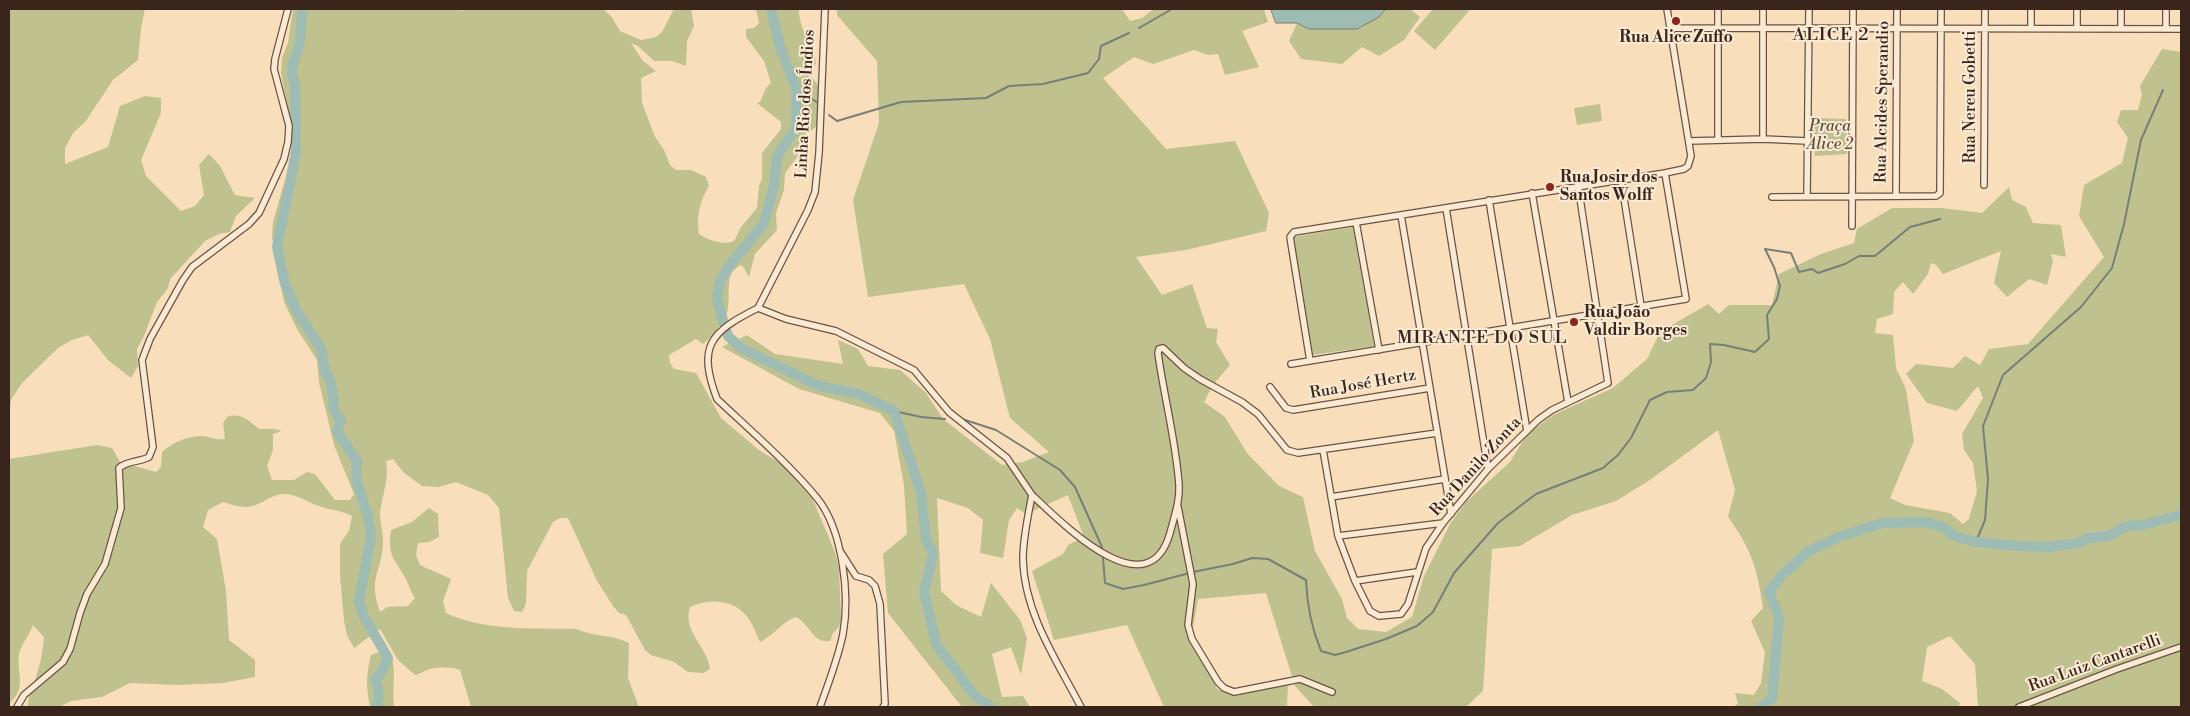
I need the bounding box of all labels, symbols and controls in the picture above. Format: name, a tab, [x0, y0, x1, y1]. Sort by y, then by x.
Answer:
marker: Rua Alice Zuffo	[1670, 15, 1682, 27]
street label: Rua Alcides Sperandio	[1872, 21, 1894, 183]
district label: ALICE 2	[1792, 25, 1870, 47]
place label: Rua Alice Zuffo	[1619, 28, 1733, 48]
street label: Linha Rio dos Índios	[793, 29, 819, 179]
street label: Rua Nereu Gobetti	[1961, 30, 1981, 164]
park label: Praça Alice 2	[1807, 117, 1853, 155]
place label: Rua Josir dos Santos Wolff	[1560, 168, 1657, 206]
marker: Rua Josir dos Santos Wolff	[1544, 181, 1556, 193]
place label: Rua João Valdir Borges	[1584, 303, 1687, 341]
marker: Rua João Valdir Borges	[1568, 316, 1580, 328]
district label: MIRANTE DO SUL	[1395, 328, 1569, 350]
street label: Rua José Hertz	[1308, 366, 1418, 404]
street label: Rua Danilo Zonta	[1426, 413, 1526, 521]
street label: Rua Luiz Cantarelli	[2026, 631, 2164, 697]

